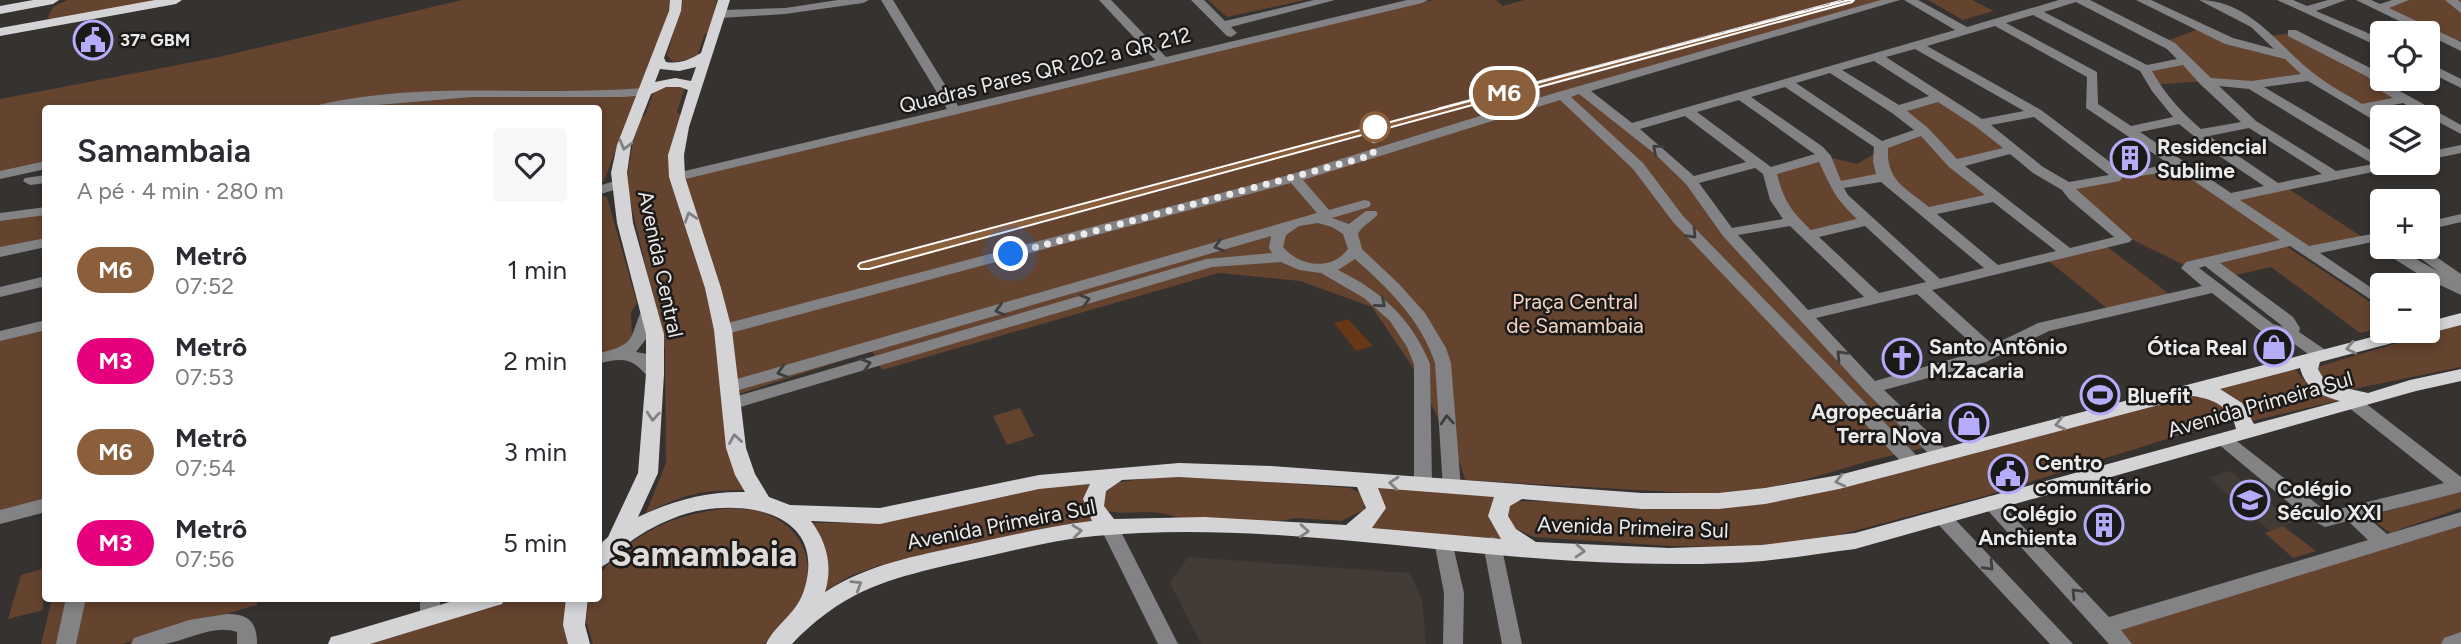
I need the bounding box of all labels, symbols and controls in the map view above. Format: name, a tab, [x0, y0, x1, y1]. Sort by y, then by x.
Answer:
public building icon: 37ª GBM	[72, 19, 114, 61]
map controls	[2370, 21, 2440, 343]
button: locate	[2370, 21, 2440, 91]
street label: Quadras Pares QR 202 a QR 212	[897, 22, 1193, 118]
place label: 37ª GBM	[120, 29, 190, 51]
line badge: M6	[1472, 70, 1536, 116]
text: M6	[1487, 78, 1521, 107]
button: layers	[2370, 105, 2440, 175]
unlabelled marker	[1360, 112, 1390, 142]
button: heart	[493, 128, 567, 202]
text: Samambaia	[77, 131, 251, 170]
place label: Residencial Sublime	[2157, 134, 2267, 183]
building icon: Residencial Sublime	[2109, 137, 2151, 179]
one-way arrow	[619, 138, 633, 150]
one-way arrow	[1653, 145, 1666, 157]
text: A pé · 4 min · 280 m	[77, 177, 284, 205]
street label: Avenida Central	[633, 188, 689, 340]
button: +	[2370, 189, 2440, 259]
one-way arrow	[684, 212, 698, 224]
one-way arrow	[1684, 226, 1697, 239]
your location	[993, 236, 1028, 271]
one-way arrow	[1213, 238, 1225, 253]
text: Metrô	[175, 240, 247, 272]
text: 1 min	[507, 254, 567, 286]
text: M6	[98, 255, 133, 284]
text: 07:52	[175, 272, 234, 300]
button: −	[2370, 273, 2440, 343]
park label: Praça Central de Samambaia	[1506, 289, 1644, 338]
one-way arrow	[1078, 293, 1090, 308]
one-way arrow	[1373, 295, 1385, 308]
one-way arrow	[995, 302, 1007, 316]
shop icon: Ótica Real	[2253, 326, 2295, 368]
text: Metrô	[175, 331, 247, 363]
place label: Santo Antônio M.Zacaria	[1929, 334, 2067, 383]
place label: Ótica Real	[2147, 335, 2247, 360]
church icon: Santo Antônio M.Zacaria	[1881, 337, 1923, 379]
one-way arrow	[2345, 340, 2357, 354]
text: 2 min	[503, 345, 567, 377]
text: M3	[99, 346, 132, 375]
one-way arrow	[1837, 350, 1850, 363]
one-way arrow	[860, 357, 872, 372]
text: 07:53	[175, 363, 234, 391]
one-way arrow	[776, 364, 788, 378]
street label: Avenida Primeira Sul	[2165, 366, 2355, 442]
sports icon: Bluefit	[2079, 374, 2121, 416]
place label: Bluefit	[2127, 383, 2191, 408]
place label: Agropecuária Terra Nova	[1811, 399, 1942, 448]
shop icon: Agropecuária Terra Nova	[1948, 402, 1990, 444]
one-way arrow	[645, 411, 660, 422]
one-way arrow	[1440, 414, 1455, 425]
one-way arrow	[2054, 416, 2066, 430]
text: Metrô	[175, 422, 247, 454]
one-way arrow	[728, 433, 743, 445]
text: 3 min	[504, 436, 567, 468]
text: M6	[98, 437, 133, 466]
place label: Centro comunitário	[2035, 450, 2151, 499]
public building icon: Centro comunitário	[1987, 453, 2029, 495]
text: 07:54	[175, 454, 235, 482]
one-way arrow	[1834, 473, 1846, 487]
one-way arrow	[1389, 476, 1400, 491]
place label: Colégio Século XXI	[2277, 476, 2382, 525]
school or university icon: Colégio Século XXI	[2229, 479, 2271, 521]
street label: Avenida Primeira Sul	[905, 493, 1097, 555]
place label: Colégio Anchienta	[1978, 501, 2077, 550]
building icon: Colégio Anchienta	[2083, 504, 2125, 546]
street label: Avenida Primeira Sul	[1537, 511, 1729, 543]
text: Metrô	[175, 513, 247, 545]
one-way arrow	[1299, 523, 1310, 538]
one-way arrow	[1071, 524, 1083, 539]
text: 5 min	[503, 527, 567, 559]
text: M3	[99, 528, 132, 557]
district label: Samambaia	[611, 533, 797, 575]
one-way arrow	[1574, 543, 1585, 558]
text: 07:56	[175, 545, 234, 573]
one-way arrow	[1980, 558, 1993, 571]
one-way arrow	[849, 580, 862, 593]
one-way arrow	[2072, 588, 2085, 601]

